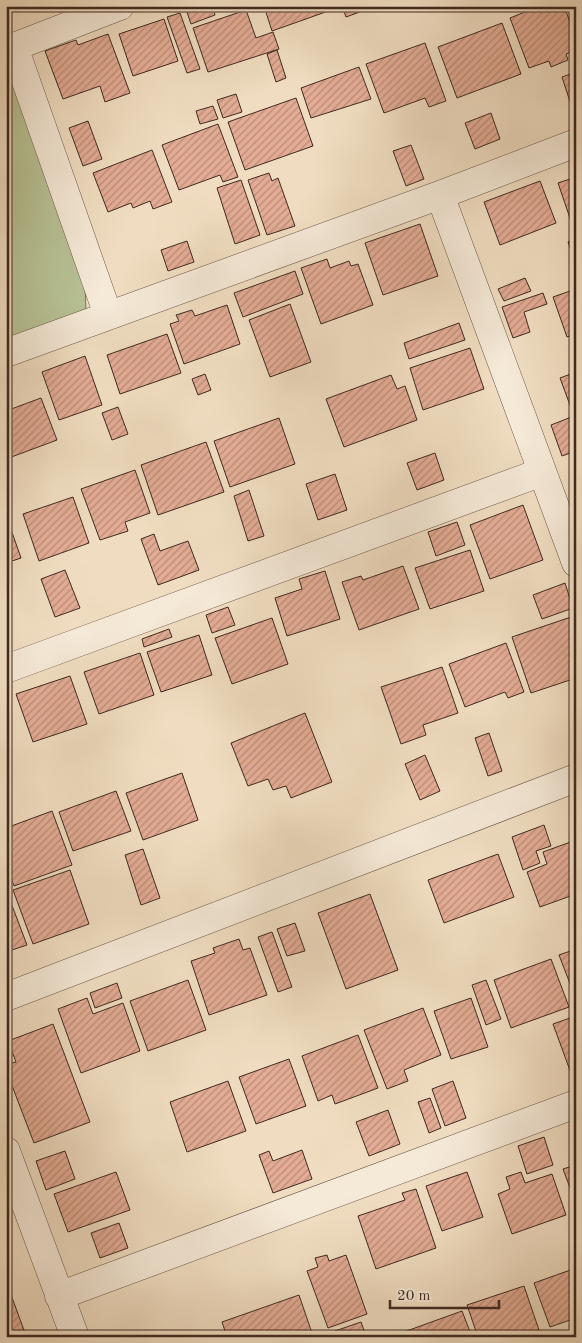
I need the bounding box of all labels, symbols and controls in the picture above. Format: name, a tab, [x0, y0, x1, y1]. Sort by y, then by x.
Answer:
scale bar	[390, 1278, 498, 1310]
text: 20 m	[397, 1289, 431, 1304]

